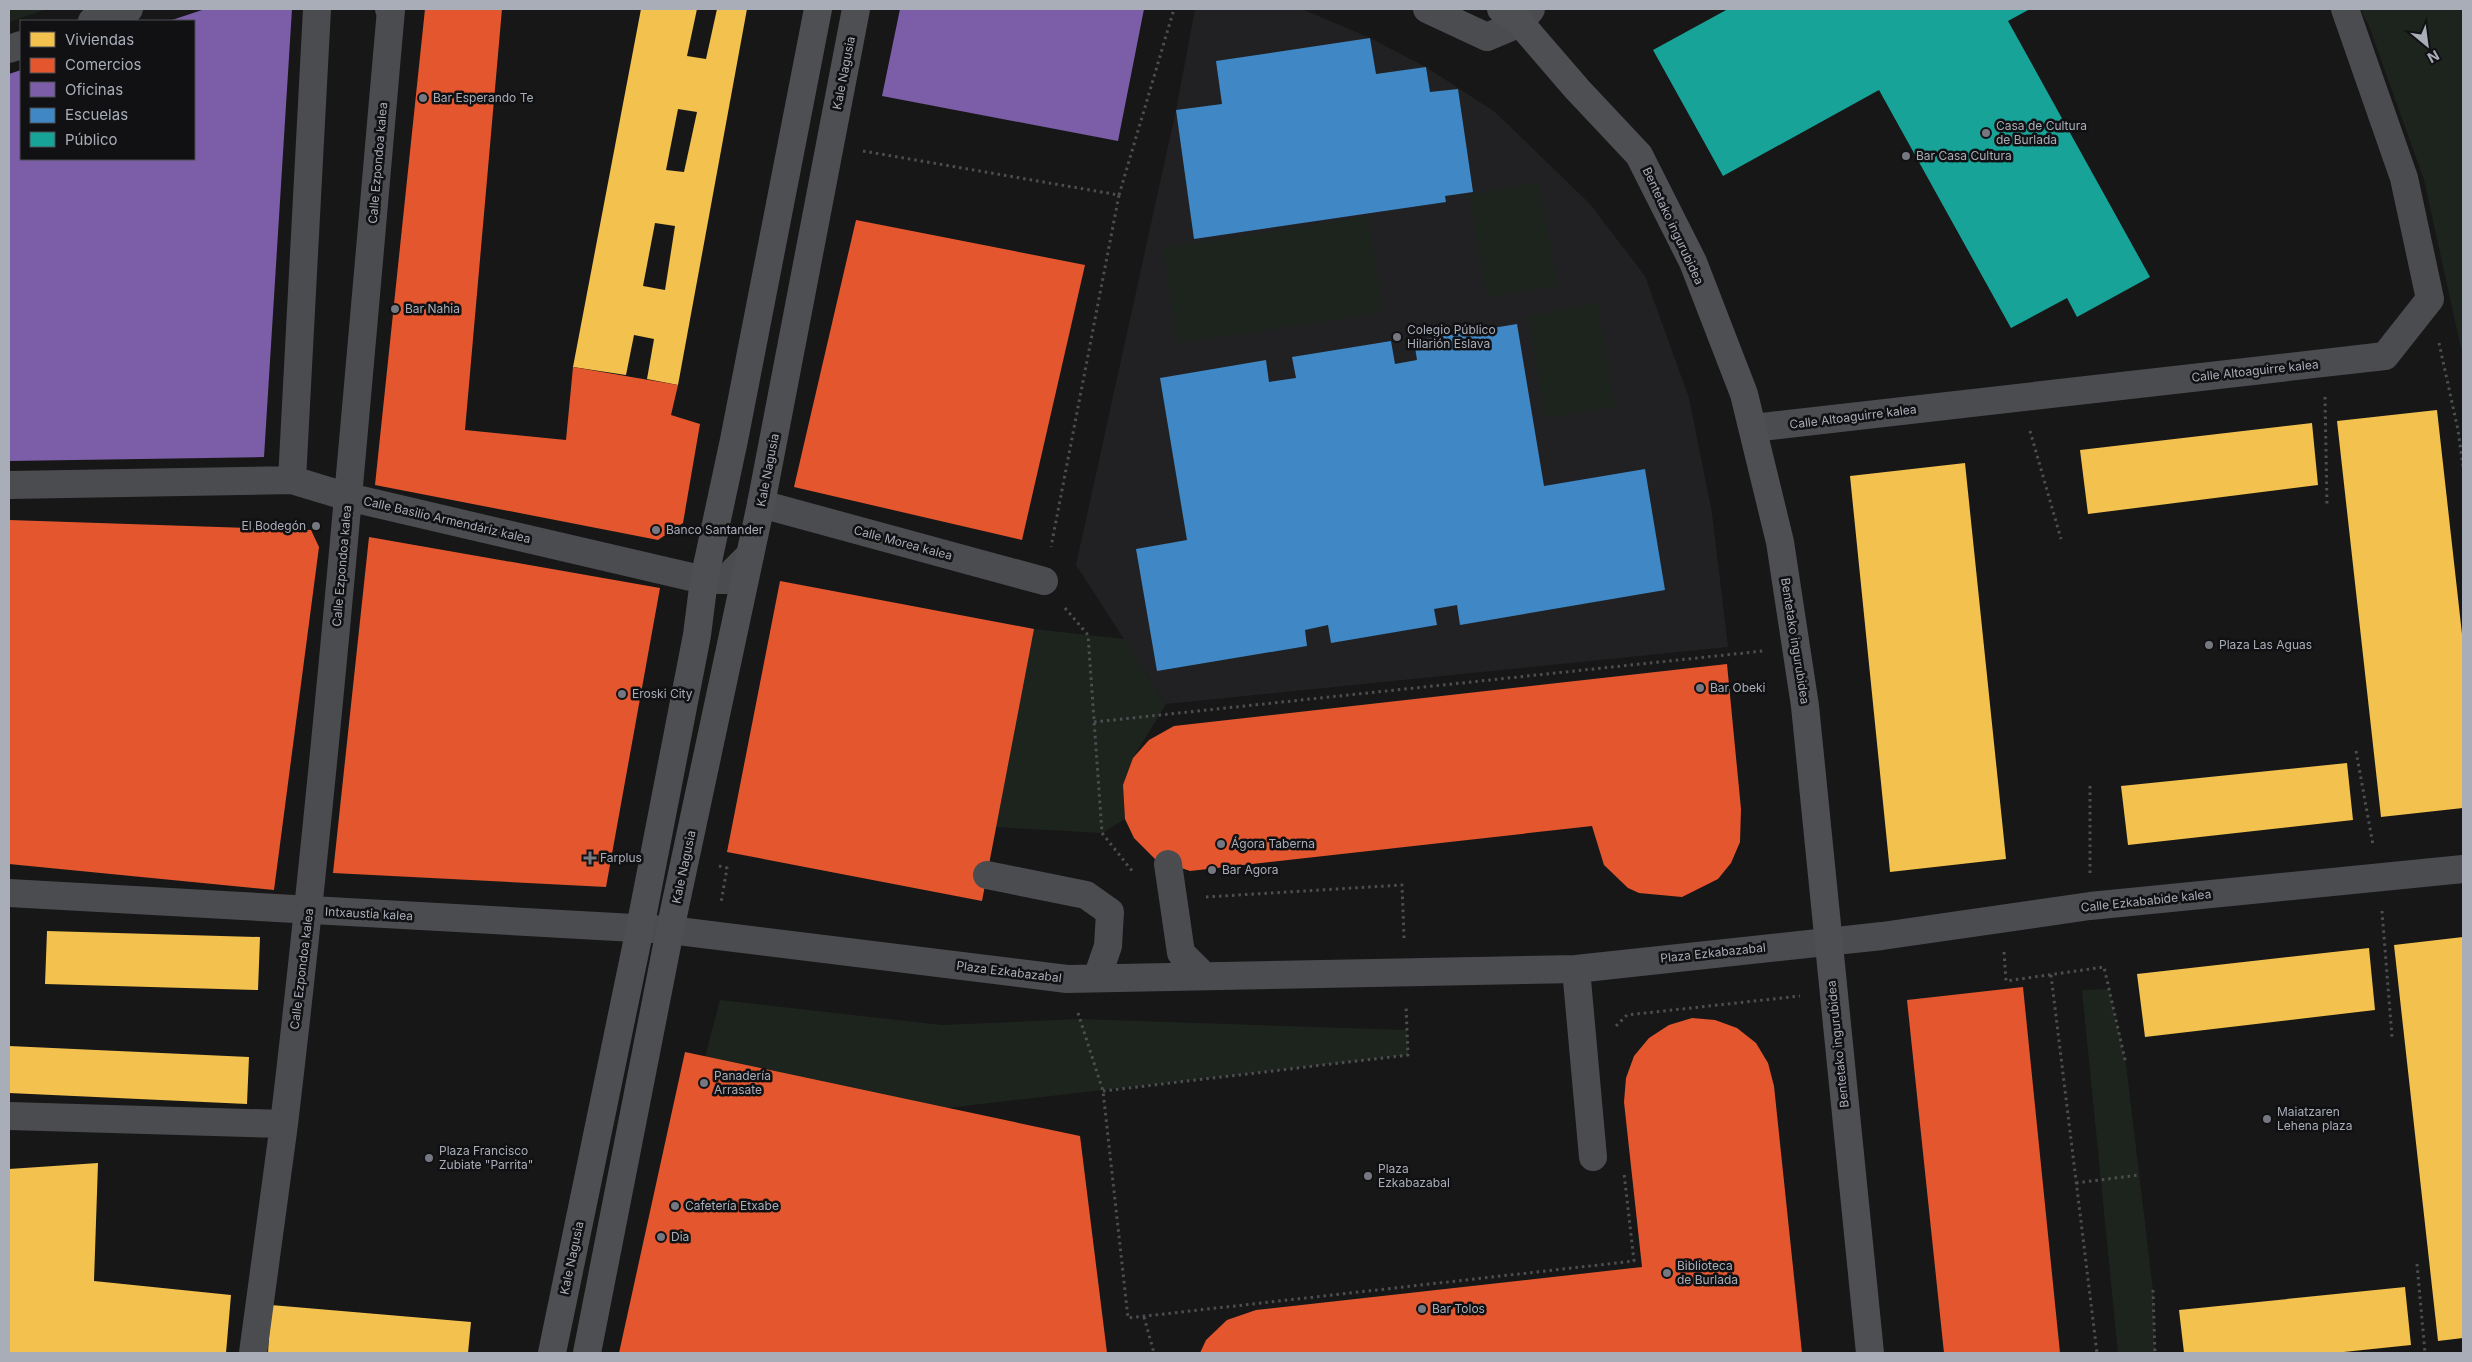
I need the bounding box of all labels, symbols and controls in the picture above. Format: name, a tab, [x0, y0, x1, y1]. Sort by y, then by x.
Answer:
legend	[20, 20, 195, 160]
north arrow	[2402, 20, 2452, 70]
text: Viviendas	[65, 30, 134, 49]
street label: Kale Nagusia	[829, 35, 858, 111]
text: N	[2425, 47, 2442, 67]
text: Comercios	[65, 55, 141, 74]
text: Oficinas	[65, 80, 123, 99]
place label: Bar Esperando Te	[433, 90, 533, 105]
marker: Bar Esperando Te	[417, 92, 429, 104]
street label: Calle Ezpondoa kalea	[365, 102, 390, 224]
text: Escuelas	[65, 105, 128, 124]
place label: Casa de Cultura de Burlada	[1996, 118, 2087, 147]
marker: Casa de Cultura de Burlada	[1980, 127, 1992, 139]
text: Público	[65, 130, 117, 149]
place label: Bar Casa Cultura	[1916, 148, 2012, 163]
marker: Bar Casa Cultura	[1900, 150, 1912, 162]
street label: Bentetako ingurubidea	[1640, 165, 1707, 287]
place label: Bar Nahia	[405, 301, 460, 316]
marker: Bar Nahia	[389, 303, 401, 315]
place label: Colegio Público Hilarión Eslava	[1407, 322, 1496, 351]
marker: Colegio Público Hilarión Eslava	[1391, 331, 1403, 343]
street label: Calle Altoaguirre kalea	[2191, 356, 2319, 385]
street label: Calle Altoaguirre kalea	[1789, 401, 1917, 432]
street label: Kale Nagusia	[753, 432, 782, 508]
street label: Calle Basilio Armendáriz kalea	[362, 493, 532, 546]
street label: Calle Ezpondoa kalea	[329, 505, 354, 627]
place label: El Bodegón	[241, 518, 306, 533]
marker: El Bodegón	[310, 520, 322, 532]
place label: Banco Santander	[666, 522, 764, 537]
street label: Calle Morea kalea	[852, 522, 954, 563]
marker: Banco Santander	[650, 524, 662, 536]
street label: Bentetako ingurubidea	[1778, 577, 1813, 705]
place label: Plaza Las Aguas	[2219, 637, 2312, 652]
marker: Plaza Las Aguas	[2203, 639, 2215, 651]
place label: Bar Obeki	[1710, 680, 1766, 695]
marker: Bar Obeki	[1694, 682, 1706, 694]
place label: Eroski City	[632, 686, 693, 701]
marker: Eroski City	[616, 688, 628, 700]
street label: Kale Nagusia	[668, 829, 699, 905]
place label: Ágora Taberna	[1231, 836, 1315, 851]
marker: Ágora Taberna	[1215, 838, 1227, 850]
place label: Farplus	[600, 850, 642, 865]
marker: Farplus	[584, 852, 596, 864]
place label: Bar Agora	[1222, 862, 1279, 877]
marker: Bar Agora	[1206, 864, 1218, 876]
street label: Calle Ezkababide kalea	[2080, 886, 2212, 915]
street label: Intxaustia kalea	[325, 904, 413, 923]
street label: Calle Ezpondoa kalea	[287, 907, 316, 1030]
street label: Plaza Ezkabazabal	[1660, 940, 1766, 965]
street label: Plaza Ezkabazabal	[956, 958, 1063, 985]
street label: Bentetako ingurubidea	[1823, 980, 1852, 1108]
place label: Panadería Arrasate	[714, 1068, 771, 1097]
marker: Panadería Arrasate	[698, 1077, 710, 1089]
place label: Maiatzaren Lehena plaza	[2277, 1104, 2352, 1133]
marker: Maiatzaren Lehena plaza	[2261, 1113, 2273, 1125]
place label: Plaza Francisco Zubiate "Parrita"	[439, 1143, 533, 1172]
marker: Plaza Francisco Zubiate "Parrita"	[423, 1152, 435, 1164]
place label: Plaza Ezkabazabal	[1378, 1161, 1450, 1190]
marker: Plaza Ezkabazabal	[1362, 1170, 1374, 1182]
place label: Cafetería Etxabe	[685, 1198, 779, 1213]
marker: Cafetería Etxabe	[669, 1200, 681, 1212]
street label: Kale Nagusia	[556, 1220, 587, 1296]
place label: Dia	[671, 1229, 689, 1244]
marker: Dia	[655, 1231, 667, 1243]
place label: Biblioteca de Burlada	[1677, 1258, 1738, 1287]
marker: Biblioteca de Burlada	[1661, 1267, 1673, 1279]
place label: Bar Tolos	[1432, 1301, 1485, 1316]
marker: Bar Tolos	[1416, 1303, 1428, 1315]

